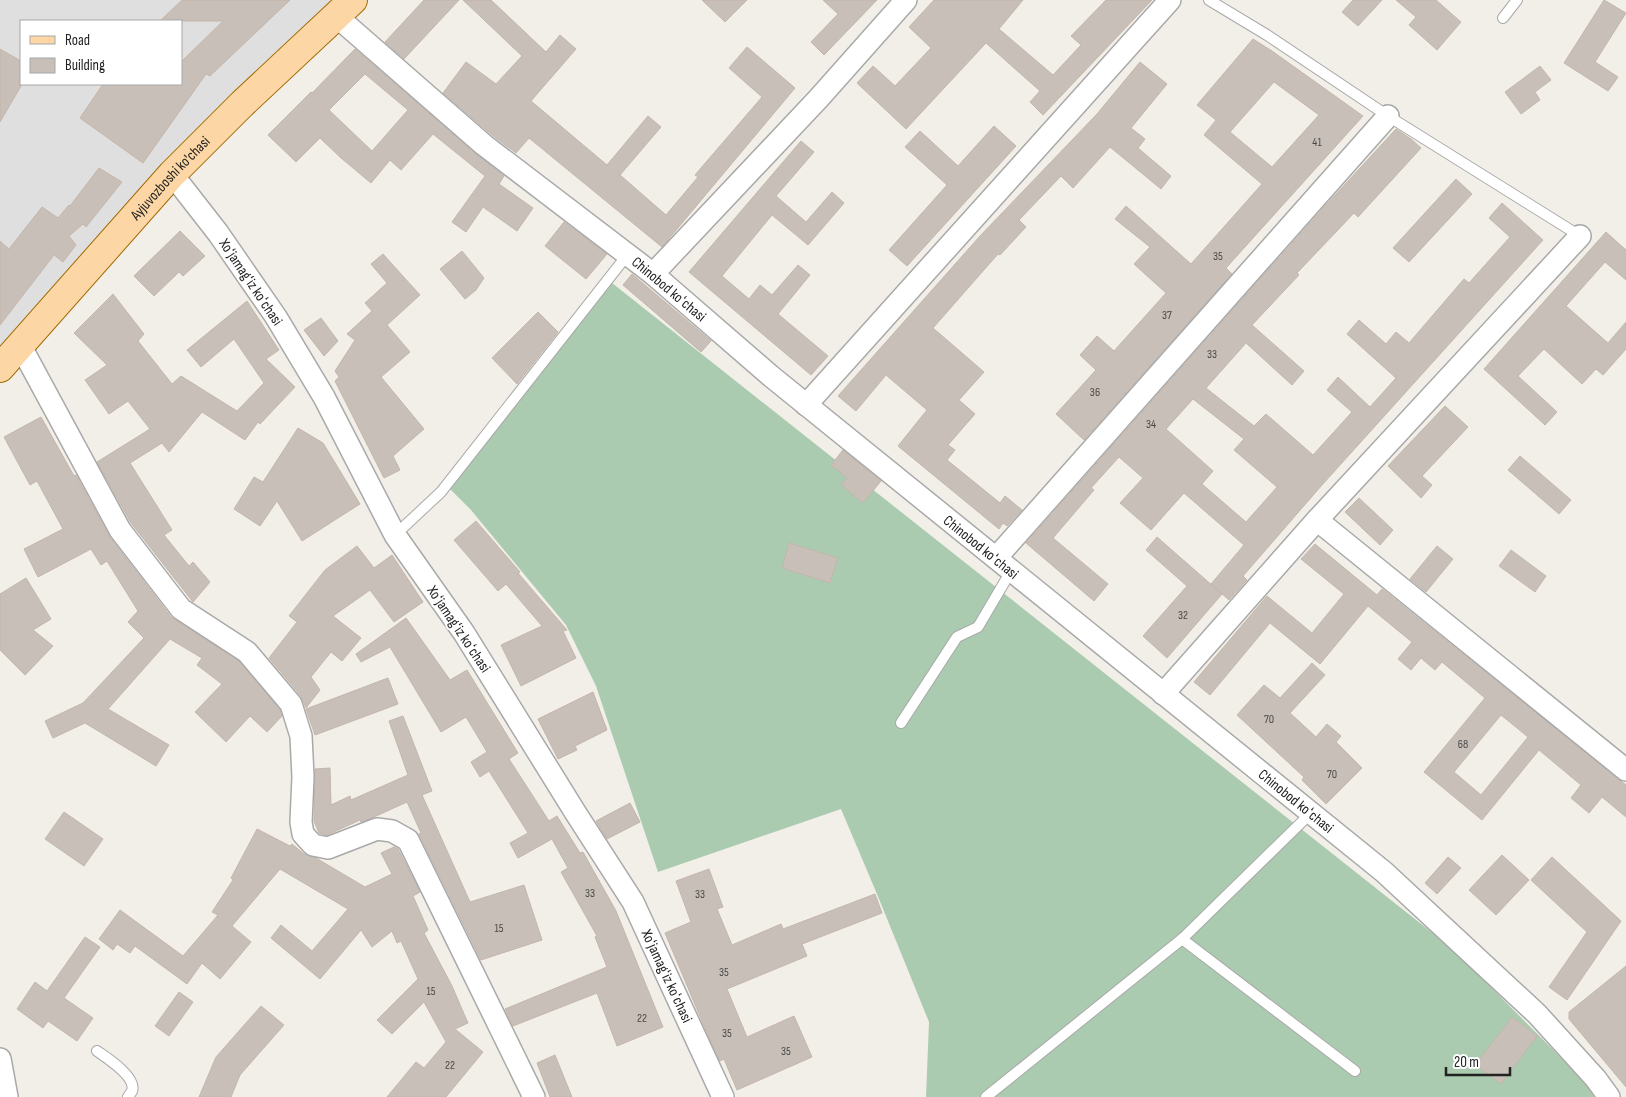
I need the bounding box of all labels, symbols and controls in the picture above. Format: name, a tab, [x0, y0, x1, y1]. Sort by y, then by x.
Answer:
legend	[20, 20, 182, 85]
text: Road	[65, 31, 90, 50]
text: Building	[65, 56, 105, 75]
street label: Ayjuvozboshi ko'chasi	[126, 132, 214, 225]
house number: 41	[1312, 135, 1322, 150]
street label: Xoʻjamagʻiz koʻchasi	[214, 234, 287, 330]
house number: 35	[1213, 249, 1223, 264]
street label: Chinobod koʻchasi	[627, 253, 710, 326]
house number: 37	[1162, 308, 1172, 323]
house number: 33	[1207, 347, 1217, 362]
house number: 36	[1090, 385, 1100, 400]
house number: 34	[1146, 417, 1156, 432]
street label: Chinobod koʻchasi	[939, 511, 1022, 584]
street label: Xoʻjamagʻiz koʻchasi	[422, 581, 495, 677]
house number: 32	[1178, 608, 1188, 623]
house number: 70	[1264, 712, 1274, 727]
house number: 68	[1458, 737, 1468, 752]
street label: Chinobod koʻchasi	[1254, 765, 1337, 838]
house number: 70	[1327, 767, 1337, 782]
house number: 33	[585, 886, 595, 901]
house number: 33	[695, 887, 705, 902]
house number: 15	[494, 921, 504, 936]
street label: Xoʻjamagʻiz koʻchasi	[636, 926, 697, 1026]
house number: 35	[719, 965, 729, 980]
house number: 15	[426, 984, 436, 999]
house number: 22	[637, 1011, 647, 1026]
house number: 35	[722, 1026, 732, 1041]
house number: 35	[781, 1044, 791, 1059]
scale bar	[1446, 1044, 1510, 1076]
text: 20 m	[1454, 1053, 1479, 1072]
house number: 22	[445, 1058, 455, 1073]

